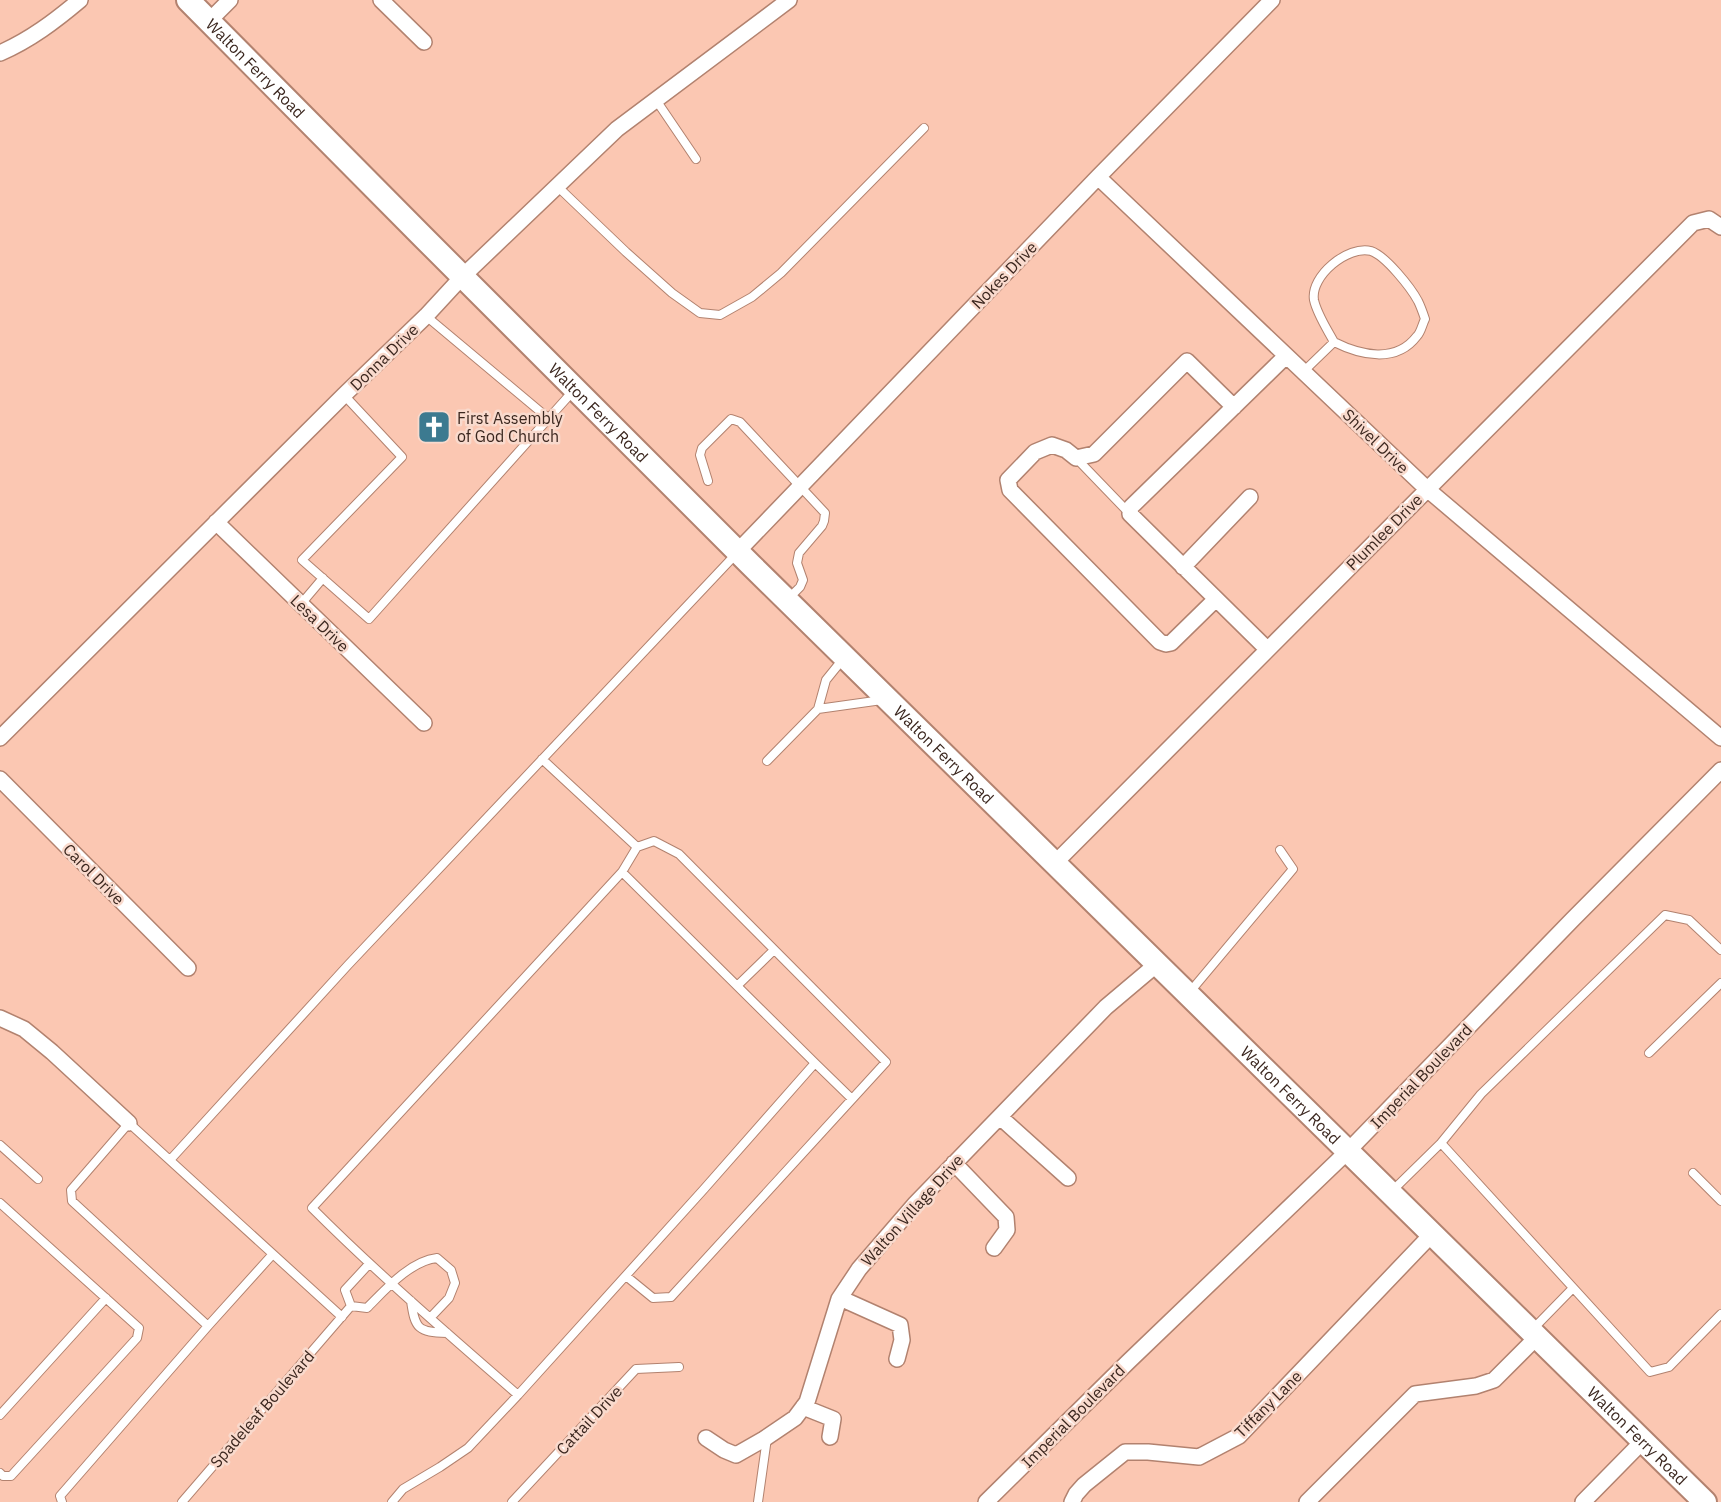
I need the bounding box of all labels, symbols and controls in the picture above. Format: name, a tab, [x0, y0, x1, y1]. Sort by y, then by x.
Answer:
street label: Walton Ferry Road	[202, 14, 309, 122]
street label: Nokes Drive	[967, 237, 1041, 313]
street label: Donna Drive	[346, 319, 423, 395]
street label: Walton Ferry Road	[545, 359, 652, 466]
street label: Shivel Drive	[1339, 405, 1413, 478]
place label: First Assembly of God Church	[457, 408, 563, 446]
church icon: First Assembly of God Church	[416, 409, 452, 445]
street label: Plumlee Drive	[1342, 489, 1427, 574]
street label: Lesa Drive	[286, 590, 354, 656]
street label: Walton Ferry Road	[890, 701, 998, 808]
street label: Carol Drive	[59, 839, 129, 909]
street label: Imperial Boulevard	[1366, 1019, 1476, 1133]
street label: Walton Ferry Road	[1236, 1042, 1345, 1148]
street label: Walton Village Drive	[857, 1150, 968, 1270]
street label: Spadeleaf Boulevard	[206, 1346, 318, 1472]
street label: Imperial Boulevard	[1017, 1360, 1129, 1472]
street label: Tiffany Lane	[1230, 1366, 1306, 1442]
street label: Cattail Drive	[552, 1381, 626, 1459]
street label: Walton Ferry Road	[1583, 1382, 1692, 1489]

